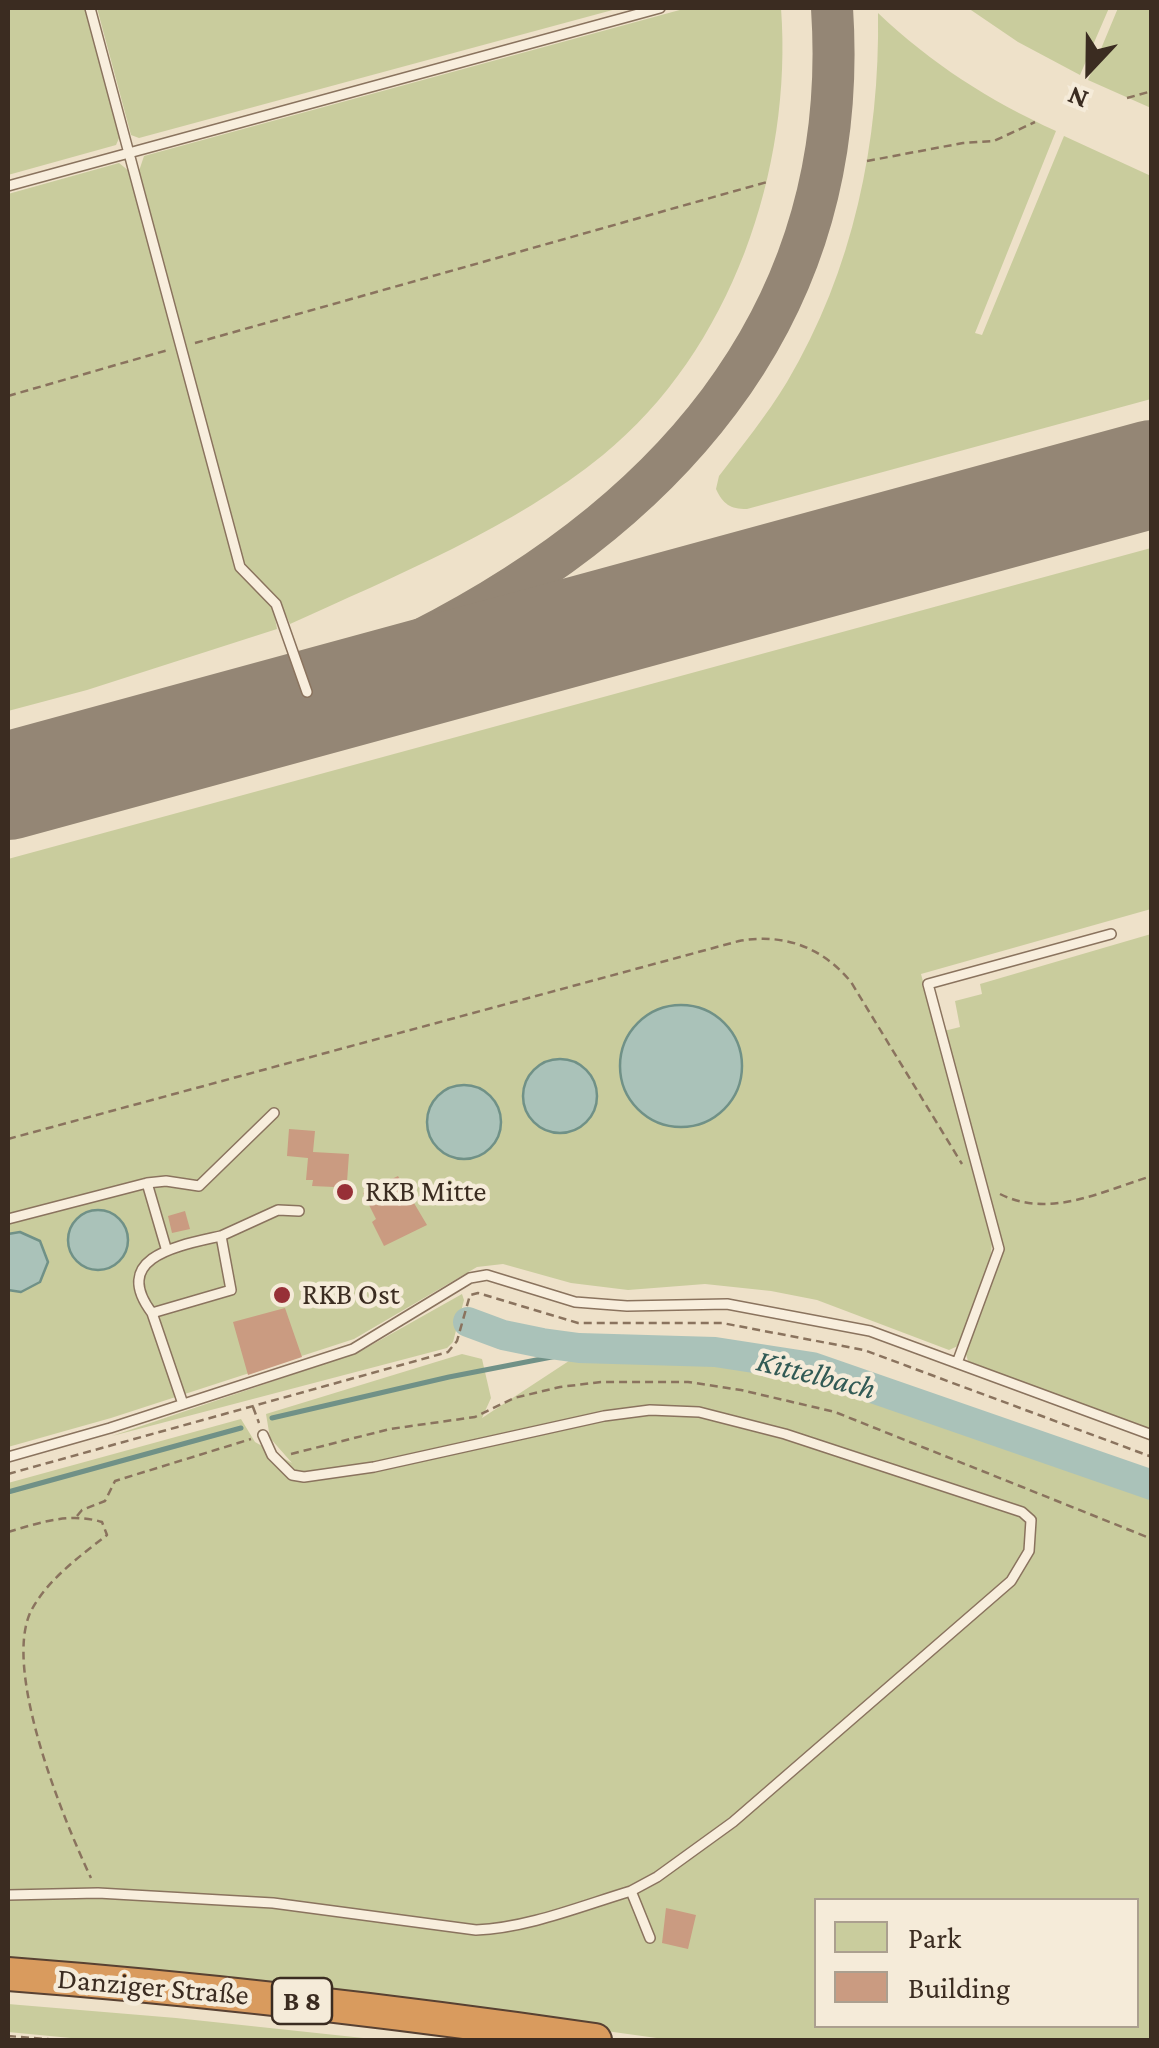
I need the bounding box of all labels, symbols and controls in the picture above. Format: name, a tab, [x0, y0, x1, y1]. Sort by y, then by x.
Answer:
north arrow	[1039, 20, 1139, 120]
text: N	[1063, 80, 1092, 116]
place label: RKB Mitte	[365, 1174, 486, 1210]
marker: RKB Mitte	[334, 1181, 356, 1203]
place label: RKB Ost	[302, 1277, 400, 1313]
marker: RKB Ost	[271, 1284, 293, 1306]
water label: Kittelbach	[753, 1342, 879, 1408]
legend	[814, 1898, 1139, 2028]
text: Park	[908, 1921, 961, 1954]
street label: Danziger Straße	[56, 1961, 250, 2013]
text: Building	[908, 1971, 1010, 2004]
road number: B 8	[272, 1978, 332, 2024]

